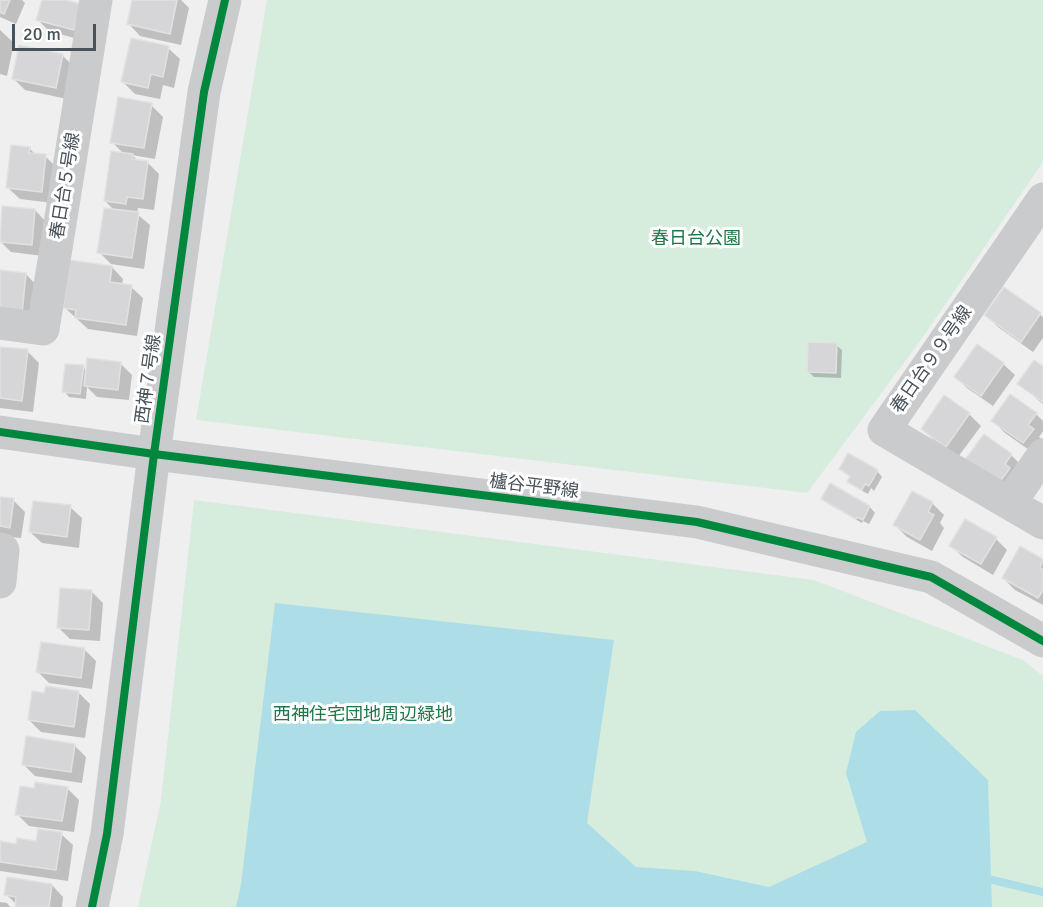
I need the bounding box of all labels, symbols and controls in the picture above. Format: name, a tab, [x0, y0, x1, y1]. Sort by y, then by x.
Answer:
scale bar	[15, 12, 99, 50]
text: 20 m	[23, 23, 61, 45]
street label: 春日台５号線	[47, 131, 85, 241]
park label: 春日台公園	[651, 228, 741, 250]
street label: 春日台９９号線	[887, 302, 977, 418]
street label: 西神７号線	[132, 333, 166, 425]
street label: 櫨谷平野線	[488, 471, 580, 503]
park label: 西神住宅団地周辺緑地	[273, 704, 453, 726]

